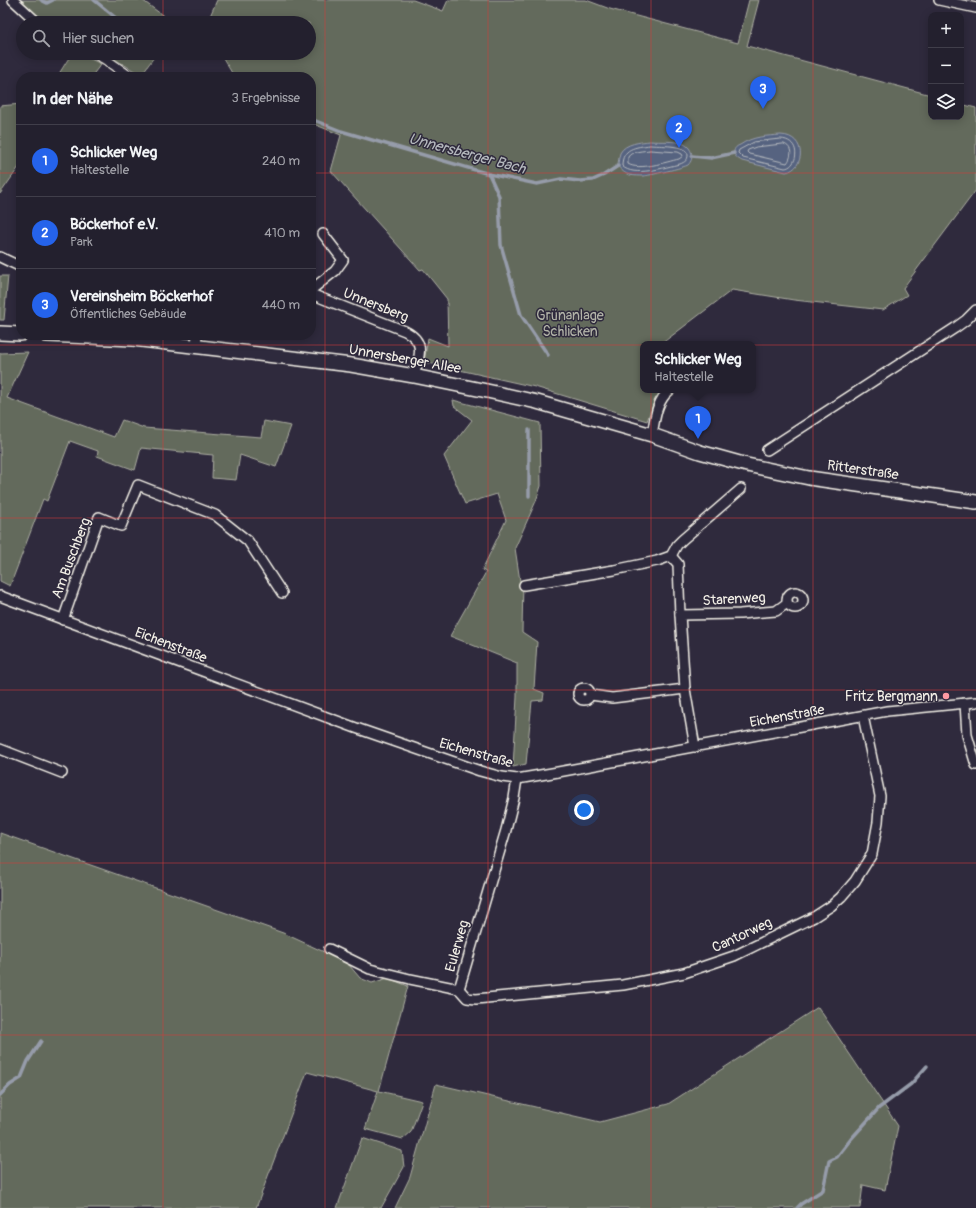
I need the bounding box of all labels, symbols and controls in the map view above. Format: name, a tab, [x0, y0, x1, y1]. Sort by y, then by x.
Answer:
map controls	[928, 12, 964, 120]
button: +	[928, 12, 964, 48]
search box	[16, 16, 316, 60]
icon: search	[30, 27, 52, 49]
text: Hier suchen	[62, 29, 134, 48]
button: −	[928, 48, 964, 84]
pin: 3	[750, 76, 776, 109]
button: layers	[928, 84, 964, 120]
text: In der Nähe	[32, 88, 113, 109]
text: 3 Ergebnisse	[231, 90, 300, 106]
pin: 2	[666, 115, 692, 148]
water label: Unnersberger Bach	[407, 129, 528, 179]
text: Schlicker Weg	[70, 143, 157, 162]
text: 1	[42, 153, 48, 169]
text: 240 m	[262, 153, 300, 169]
text: Haltestelle	[70, 162, 129, 178]
text: Böckerhof e.V.	[70, 215, 159, 234]
text: 2	[41, 225, 49, 241]
text: 410 m	[264, 225, 300, 241]
text: Park	[70, 234, 93, 250]
street label: Unnersberg	[341, 284, 411, 326]
text: Vereinsheim Böckerhof	[70, 287, 214, 306]
text: 3	[41, 297, 49, 313]
text: 440 m	[262, 297, 300, 313]
text: Öffentliches Gebäude	[70, 306, 186, 322]
park label: Grünanlage Schlicken	[536, 307, 604, 340]
street label: Unnersberger Allee	[348, 341, 462, 377]
popup	[640, 341, 756, 393]
text: Schlicker Weg	[654, 350, 742, 369]
text: Haltestelle	[654, 369, 713, 385]
pin: 1	[685, 406, 711, 439]
street label: Ritterstraße	[826, 457, 900, 483]
street label: Am Buschberg	[48, 515, 94, 601]
street label: Starenweg	[702, 589, 766, 609]
street label: Eichenstraße	[133, 624, 209, 667]
place label: Fritz Bergmann	[845, 688, 938, 705]
marker: Fritz Bergmann	[941, 691, 951, 701]
street label: Eichenstraße	[748, 701, 826, 731]
street label: Eichenstraße	[437, 734, 515, 772]
your location	[574, 800, 594, 820]
street label: Cantorweg	[709, 914, 775, 956]
street label: Eulerweg	[442, 918, 472, 974]

